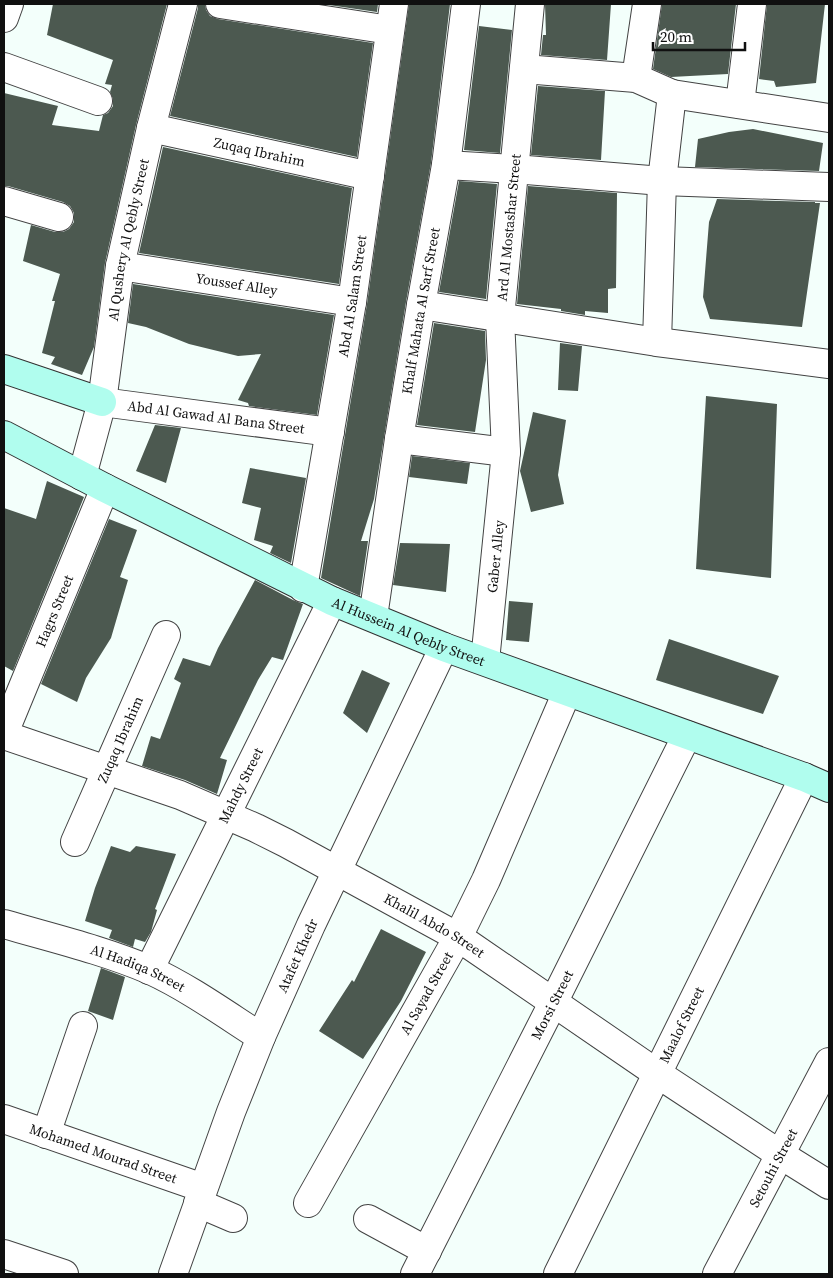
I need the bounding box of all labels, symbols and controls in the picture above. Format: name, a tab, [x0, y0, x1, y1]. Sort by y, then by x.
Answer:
scale bar	[653, 20, 746, 52]
text: 20 m	[660, 26, 692, 47]
street label: Zuqaq Ibrahim	[212, 132, 307, 172]
street label: Ard Al Mostashar Street	[492, 153, 526, 302]
street label: Al Qushery Al Qebly Street	[103, 156, 154, 322]
street label: Khalf Mahata Al Sarf Street	[397, 225, 445, 395]
street label: Abd Al Salam Street	[333, 234, 371, 359]
street label: Youssef Alley	[194, 268, 280, 300]
street label: Abd Al Gawad Al Bana Street	[126, 395, 306, 439]
street label: Gaber Alley	[482, 518, 509, 594]
street label: Hagrs Street	[31, 571, 78, 650]
street label: Al Hussein Al Qebly Street	[329, 592, 488, 671]
street label: Zuqaq Ibrahim	[92, 693, 148, 786]
street label: Mahdy Street	[213, 744, 268, 827]
street label: Khalil Abdo Street	[380, 888, 489, 963]
street label: Atafet Khedr	[272, 915, 323, 996]
street label: Al Hadiqa Street	[88, 939, 189, 997]
street label: Al Sayad Street	[395, 948, 458, 1038]
street label: Morsi Street	[526, 966, 578, 1043]
street label: Maalof Street	[654, 983, 709, 1066]
street label: Mohamed Mourad Street	[27, 1119, 180, 1188]
street label: Setouhi Street	[744, 1125, 802, 1211]

